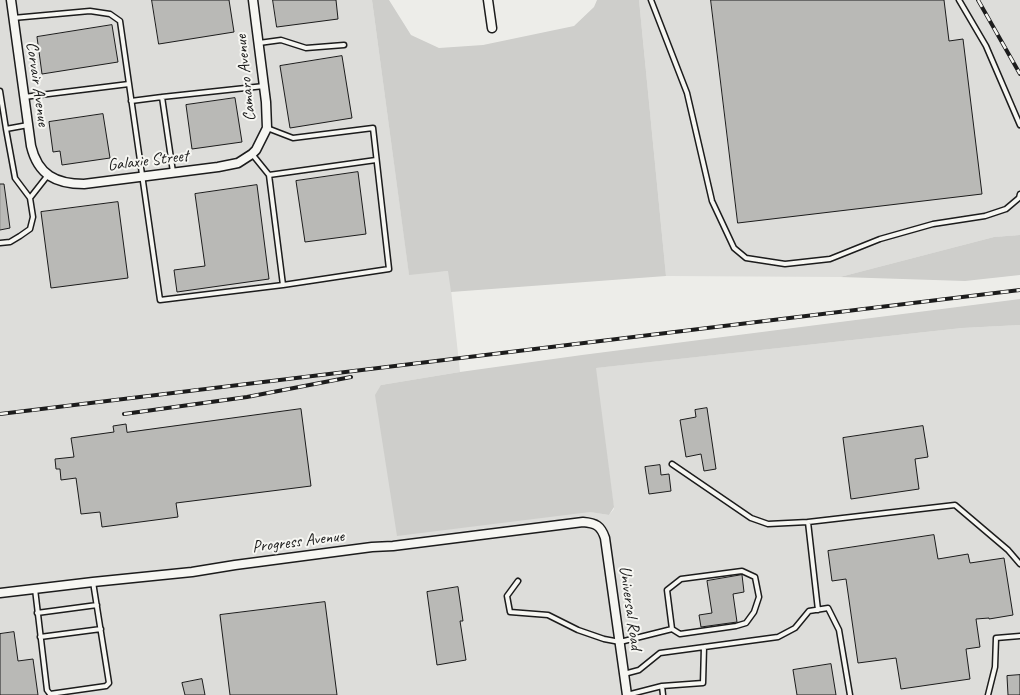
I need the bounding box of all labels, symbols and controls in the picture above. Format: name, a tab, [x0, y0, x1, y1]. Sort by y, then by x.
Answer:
street label: Camaro Avenue	[231, 34, 261, 122]
street label: Corvair Avenue	[21, 40, 53, 128]
street label: Galaxie Street	[107, 146, 189, 176]
street label: Progress Avenue	[251, 526, 345, 558]
street label: Universal Road	[614, 565, 646, 651]

